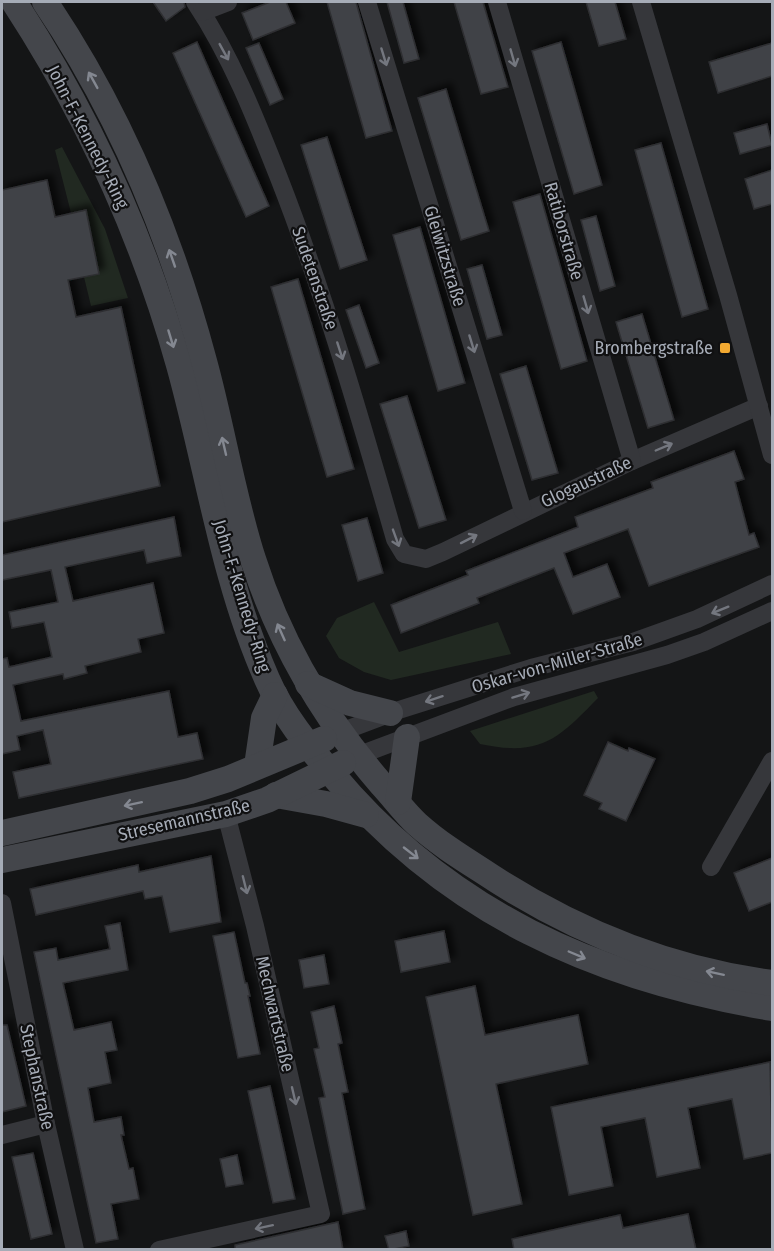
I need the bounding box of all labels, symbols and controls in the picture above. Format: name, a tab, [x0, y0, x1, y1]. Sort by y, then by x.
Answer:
one-way arrow	[218, 43, 230, 60]
one-way arrow	[379, 47, 390, 66]
one-way arrow	[508, 48, 519, 67]
street label: John-F.-Kennedy-Ring	[42, 61, 134, 213]
one-way arrow	[86, 72, 98, 89]
street label: Ratiborstraße	[540, 180, 588, 282]
street label: Gleiwitzstraße	[419, 203, 471, 309]
street label: Sudetenstraße	[287, 224, 343, 333]
one-way arrow	[166, 249, 177, 268]
one-way arrow	[581, 295, 592, 314]
one-way arrow	[166, 329, 177, 348]
one-way arrow	[467, 334, 478, 353]
place label: Brombergstraße	[595, 337, 713, 359]
one-way arrow	[335, 341, 346, 360]
marker: Brombergstraße	[718, 341, 732, 355]
one-way arrow	[218, 437, 229, 456]
one-way arrow	[655, 441, 673, 452]
street label: Glogaustraße	[537, 451, 635, 513]
street label: John-F.-Kennedy-Ring	[208, 517, 276, 675]
one-way arrow	[391, 528, 402, 547]
one-way arrow	[460, 533, 477, 545]
one-way arrow	[711, 605, 729, 616]
one-way arrow	[275, 623, 287, 641]
street label: Oskar-von-Miller-Straße	[469, 628, 645, 698]
one-way arrow	[511, 689, 530, 700]
one-way arrow	[425, 694, 444, 705]
street label: Stresemannstraße	[116, 794, 252, 846]
one-way arrow	[123, 799, 143, 810]
one-way arrow	[403, 847, 419, 860]
one-way arrow	[239, 875, 251, 894]
one-way arrow	[568, 950, 586, 961]
street label: Mechwartstraße	[251, 954, 299, 1074]
one-way arrow	[706, 967, 725, 978]
street label: Stephanstraße	[15, 1022, 59, 1132]
one-way arrow	[288, 1086, 300, 1105]
one-way arrow	[254, 1221, 273, 1233]

